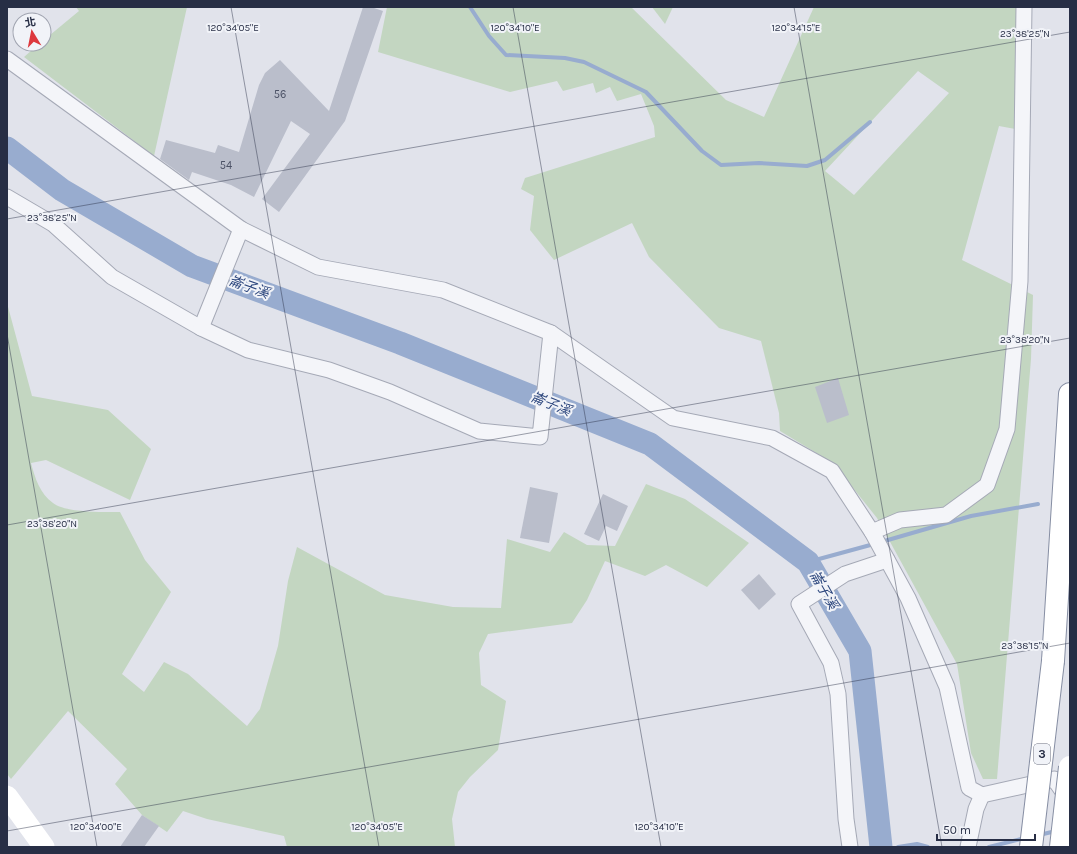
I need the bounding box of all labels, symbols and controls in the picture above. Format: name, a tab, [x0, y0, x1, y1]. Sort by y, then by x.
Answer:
north arrow	[12, 12, 52, 52]
text: 北	[24, 15, 37, 30]
text: 120°34'05"E	[207, 22, 259, 34]
text: 120°34'10"E	[490, 22, 540, 34]
text: 120°34'15"E	[772, 22, 820, 34]
text: 23°38'25"N	[1000, 28, 1050, 40]
house number: 56	[274, 88, 286, 101]
house number: 54	[220, 159, 232, 172]
text: 23°38'25"N	[27, 212, 77, 224]
water label: 崙子溪	[226, 272, 274, 303]
text: 23°38'20"N	[1000, 334, 1050, 346]
water label: 崙子溪	[528, 388, 576, 420]
text: 23°38'20"N	[27, 518, 77, 530]
water label: 崙子溪	[806, 568, 843, 614]
text: 23°38'15"N	[1001, 640, 1049, 652]
road number: 3	[1034, 744, 1050, 764]
scale bar	[937, 816, 1035, 842]
text: 120°34'00"E	[70, 821, 122, 833]
text: 120°34'05"E	[351, 821, 403, 833]
text: 120°34'10"E	[634, 821, 684, 833]
text: 50 m	[943, 823, 971, 837]

